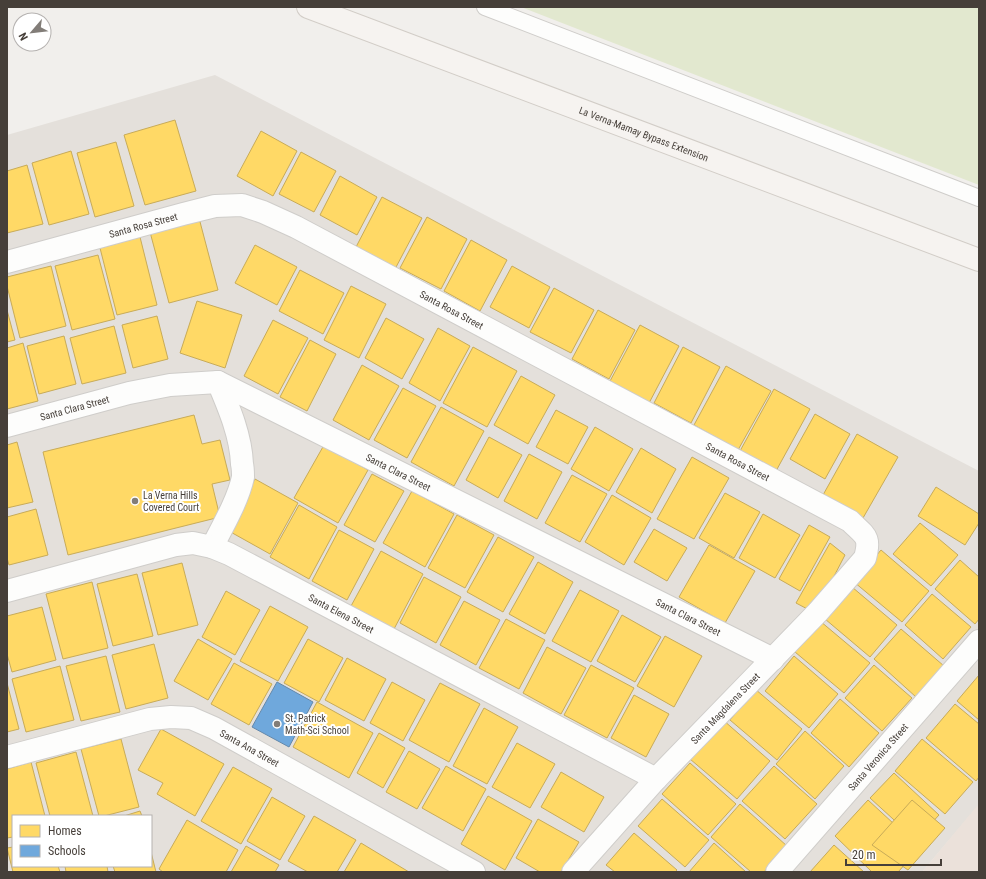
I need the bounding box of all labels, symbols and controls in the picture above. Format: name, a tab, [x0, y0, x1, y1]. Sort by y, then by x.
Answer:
north arrow	[12, 12, 52, 52]
text: N	[16, 30, 31, 42]
street label: La Verna-Mamay Bypass Extension	[577, 105, 710, 164]
street label: Santa Rosa Street	[108, 211, 179, 240]
street label: Santa Rosa Street	[418, 289, 485, 331]
street label: Santa Clara Street	[39, 394, 110, 423]
street label: Santa Rosa Street	[704, 441, 771, 483]
street label: Santa Clara Street	[364, 452, 433, 493]
place label: La Verna Hills Covered Court	[143, 490, 199, 513]
marker: La Verna Hills Covered Court	[130, 496, 140, 506]
street label: Santa Elena Street	[307, 592, 376, 635]
street label: Santa Clara Street	[654, 596, 722, 638]
street label: Santa Magdalena Street	[689, 671, 762, 746]
place label: St. Patrick Math-Sci School	[285, 713, 349, 736]
marker: St. Patrick Math-Sci School	[272, 719, 282, 729]
street label: Santa Veronica Street	[846, 721, 910, 793]
street label: Santa Ana Street	[218, 727, 281, 769]
legend	[12, 815, 152, 867]
text: Homes	[48, 824, 82, 838]
scale bar	[846, 841, 941, 867]
text: Schools	[48, 844, 86, 858]
text: 20 m	[852, 848, 876, 862]

